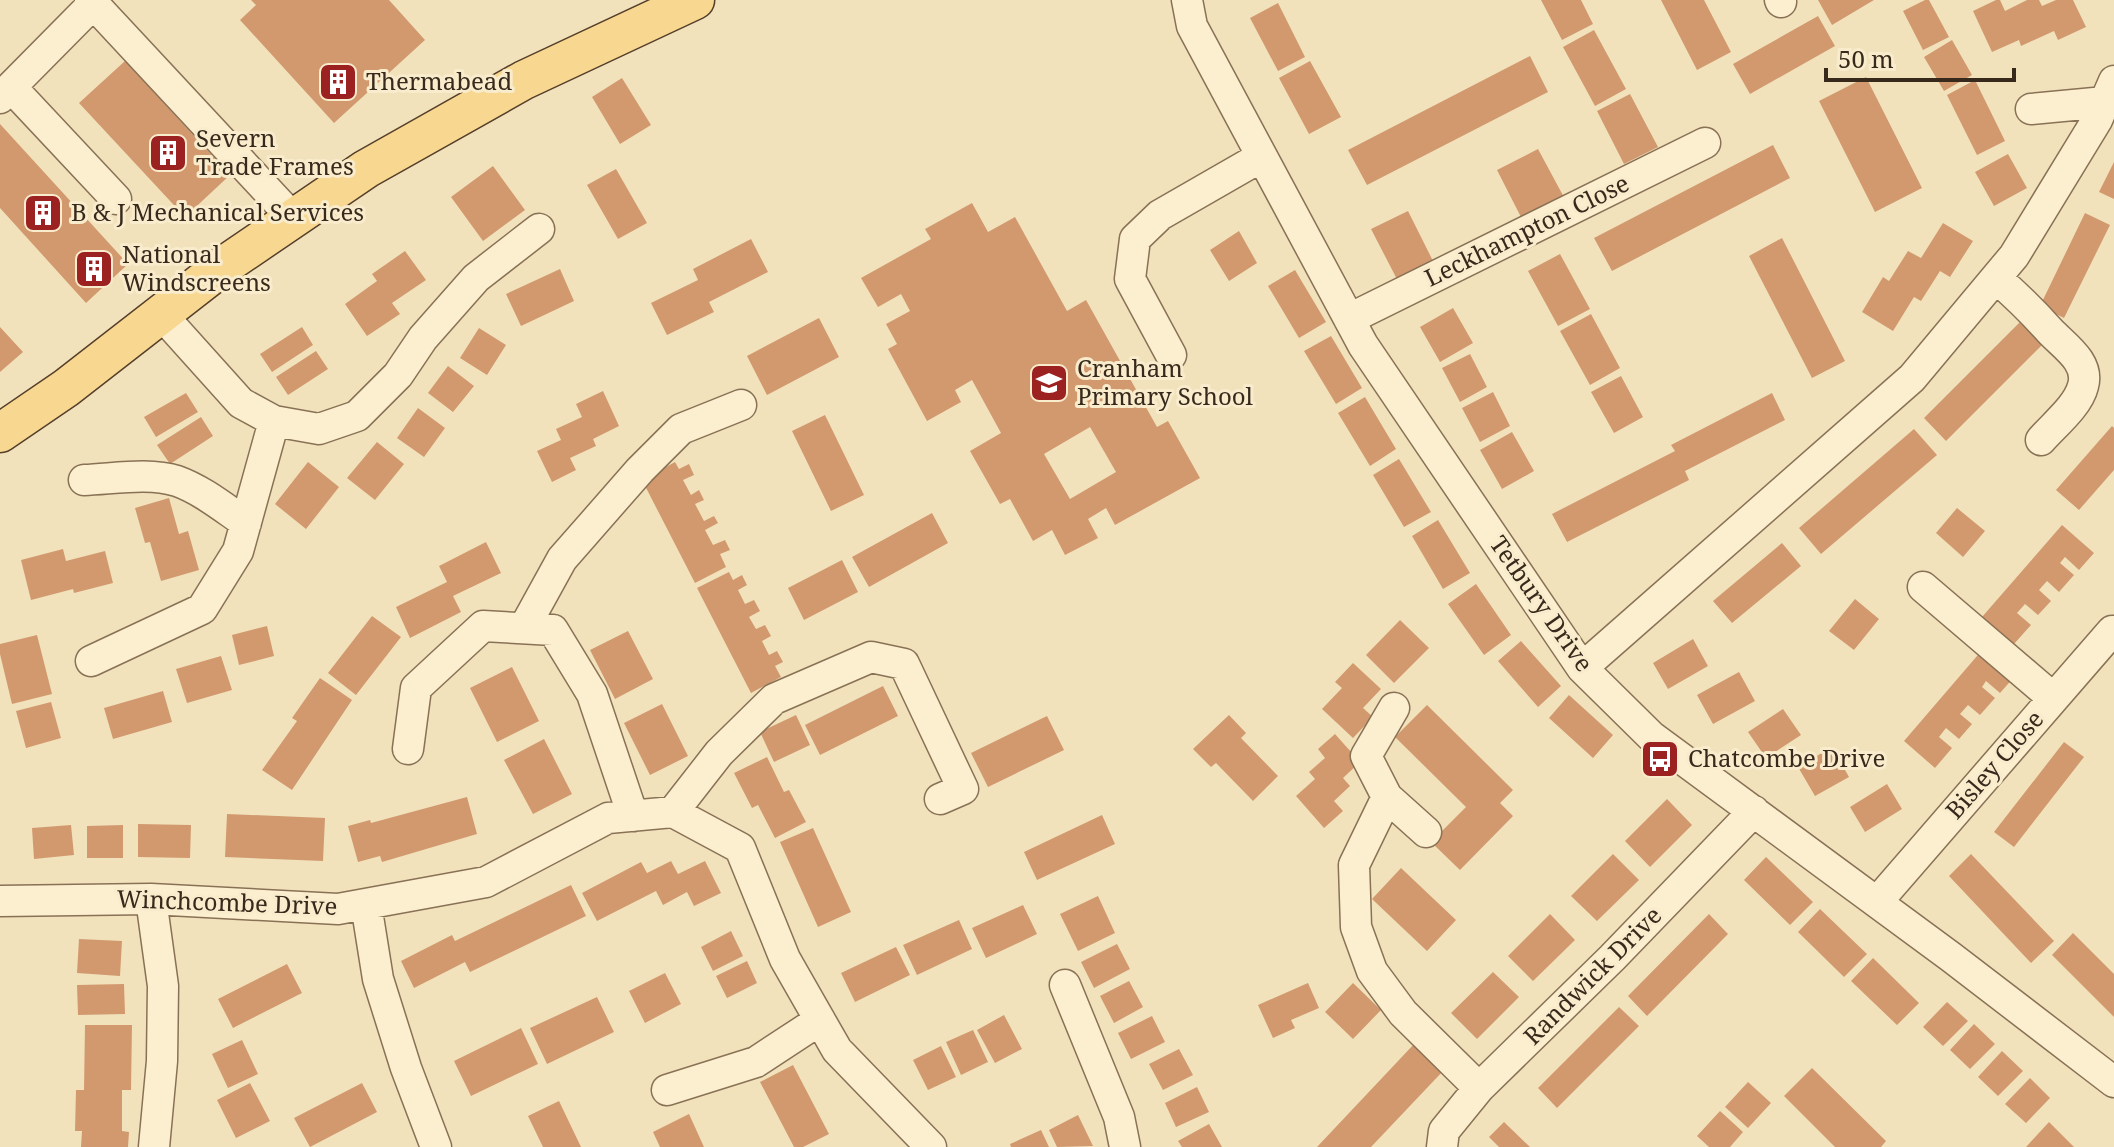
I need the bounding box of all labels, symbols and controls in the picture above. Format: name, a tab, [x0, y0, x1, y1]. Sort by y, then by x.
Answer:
scale bar	[1826, 32, 2014, 82]
text: 50 m	[1838, 42, 1894, 75]
building icon: Thermabead	[317, 61, 359, 103]
place label: Thermabead	[366, 64, 512, 97]
place label: Severn Trade Frames	[196, 121, 354, 182]
building icon: Severn Trade Frames	[147, 132, 189, 174]
street label: Leckhampton Close	[1419, 166, 1634, 293]
building icon: B & J Mechanical Services	[22, 192, 64, 234]
place label: B & J Mechanical Services	[71, 195, 364, 228]
place label: National Windscreens	[122, 237, 271, 298]
building icon: National Windscreens	[73, 248, 115, 290]
place label: Cranham Primary School	[1077, 351, 1254, 412]
school or university icon: Cranham Primary School	[1028, 362, 1070, 404]
street label: Tetbury Drive	[1483, 529, 1601, 678]
street label: Bisley Close	[1937, 703, 2050, 825]
bus stop icon: Chatcombe Drive	[1639, 738, 1681, 780]
place label: Chatcombe Drive	[1688, 741, 1885, 774]
street label: Winchcombe Drive	[116, 881, 338, 922]
street label: Randwick Drive	[1516, 899, 1668, 1051]

